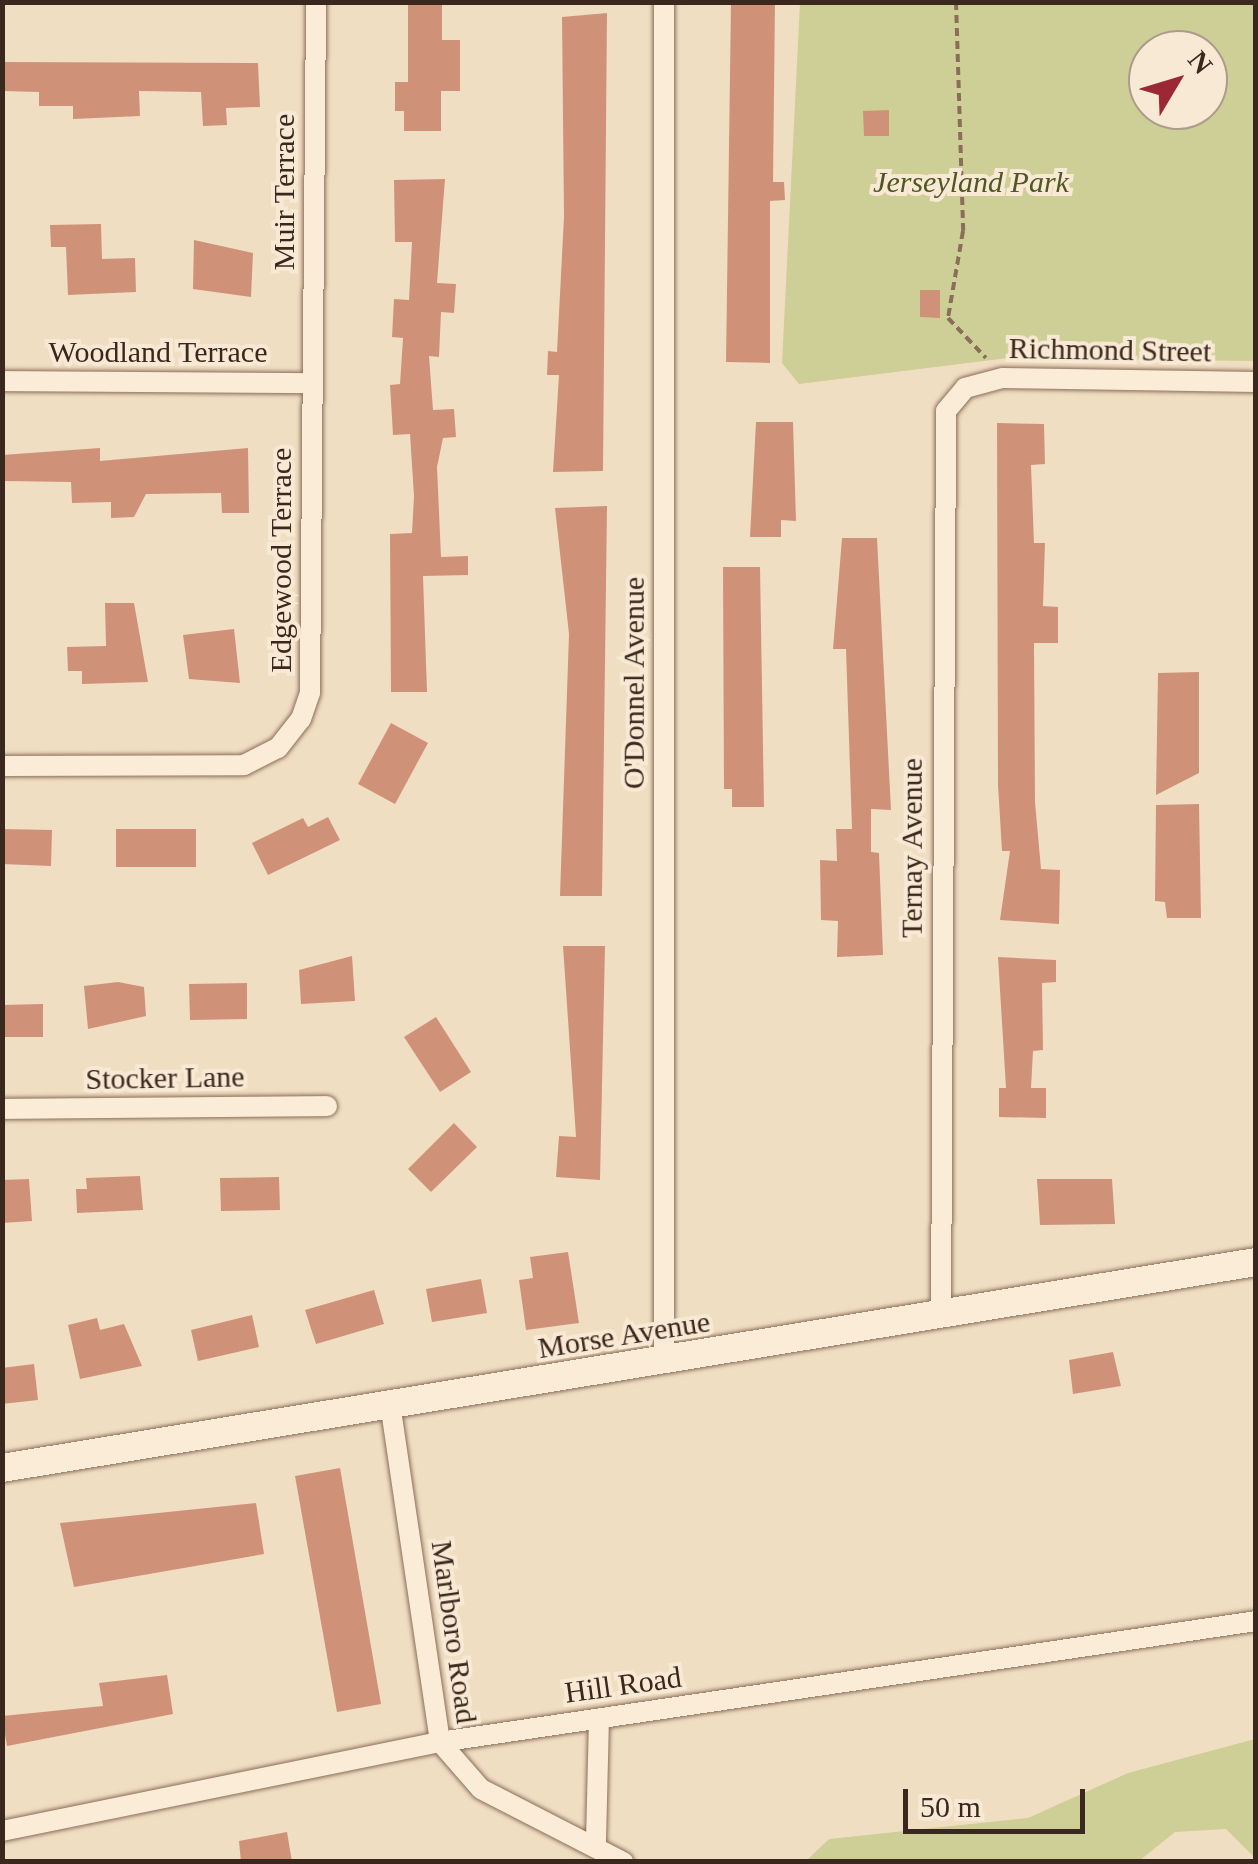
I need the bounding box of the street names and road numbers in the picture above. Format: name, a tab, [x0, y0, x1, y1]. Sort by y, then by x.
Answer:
street label: Muir Terrace	[266, 114, 302, 270]
street label: Richmond Street	[1008, 330, 1212, 370]
street label: Woodland Terrace	[48, 334, 268, 370]
street label: Edgewood Terrace	[263, 447, 299, 673]
street label: O'Donnel Avenue	[616, 576, 652, 790]
street label: Ternay Avenue	[894, 757, 930, 939]
street label: Stocker Lane	[85, 1059, 245, 1097]
street label: Morse Avenue	[535, 1304, 713, 1366]
street label: Marlboro Road	[423, 1538, 485, 1726]
street label: Hill Road	[562, 1659, 684, 1711]

